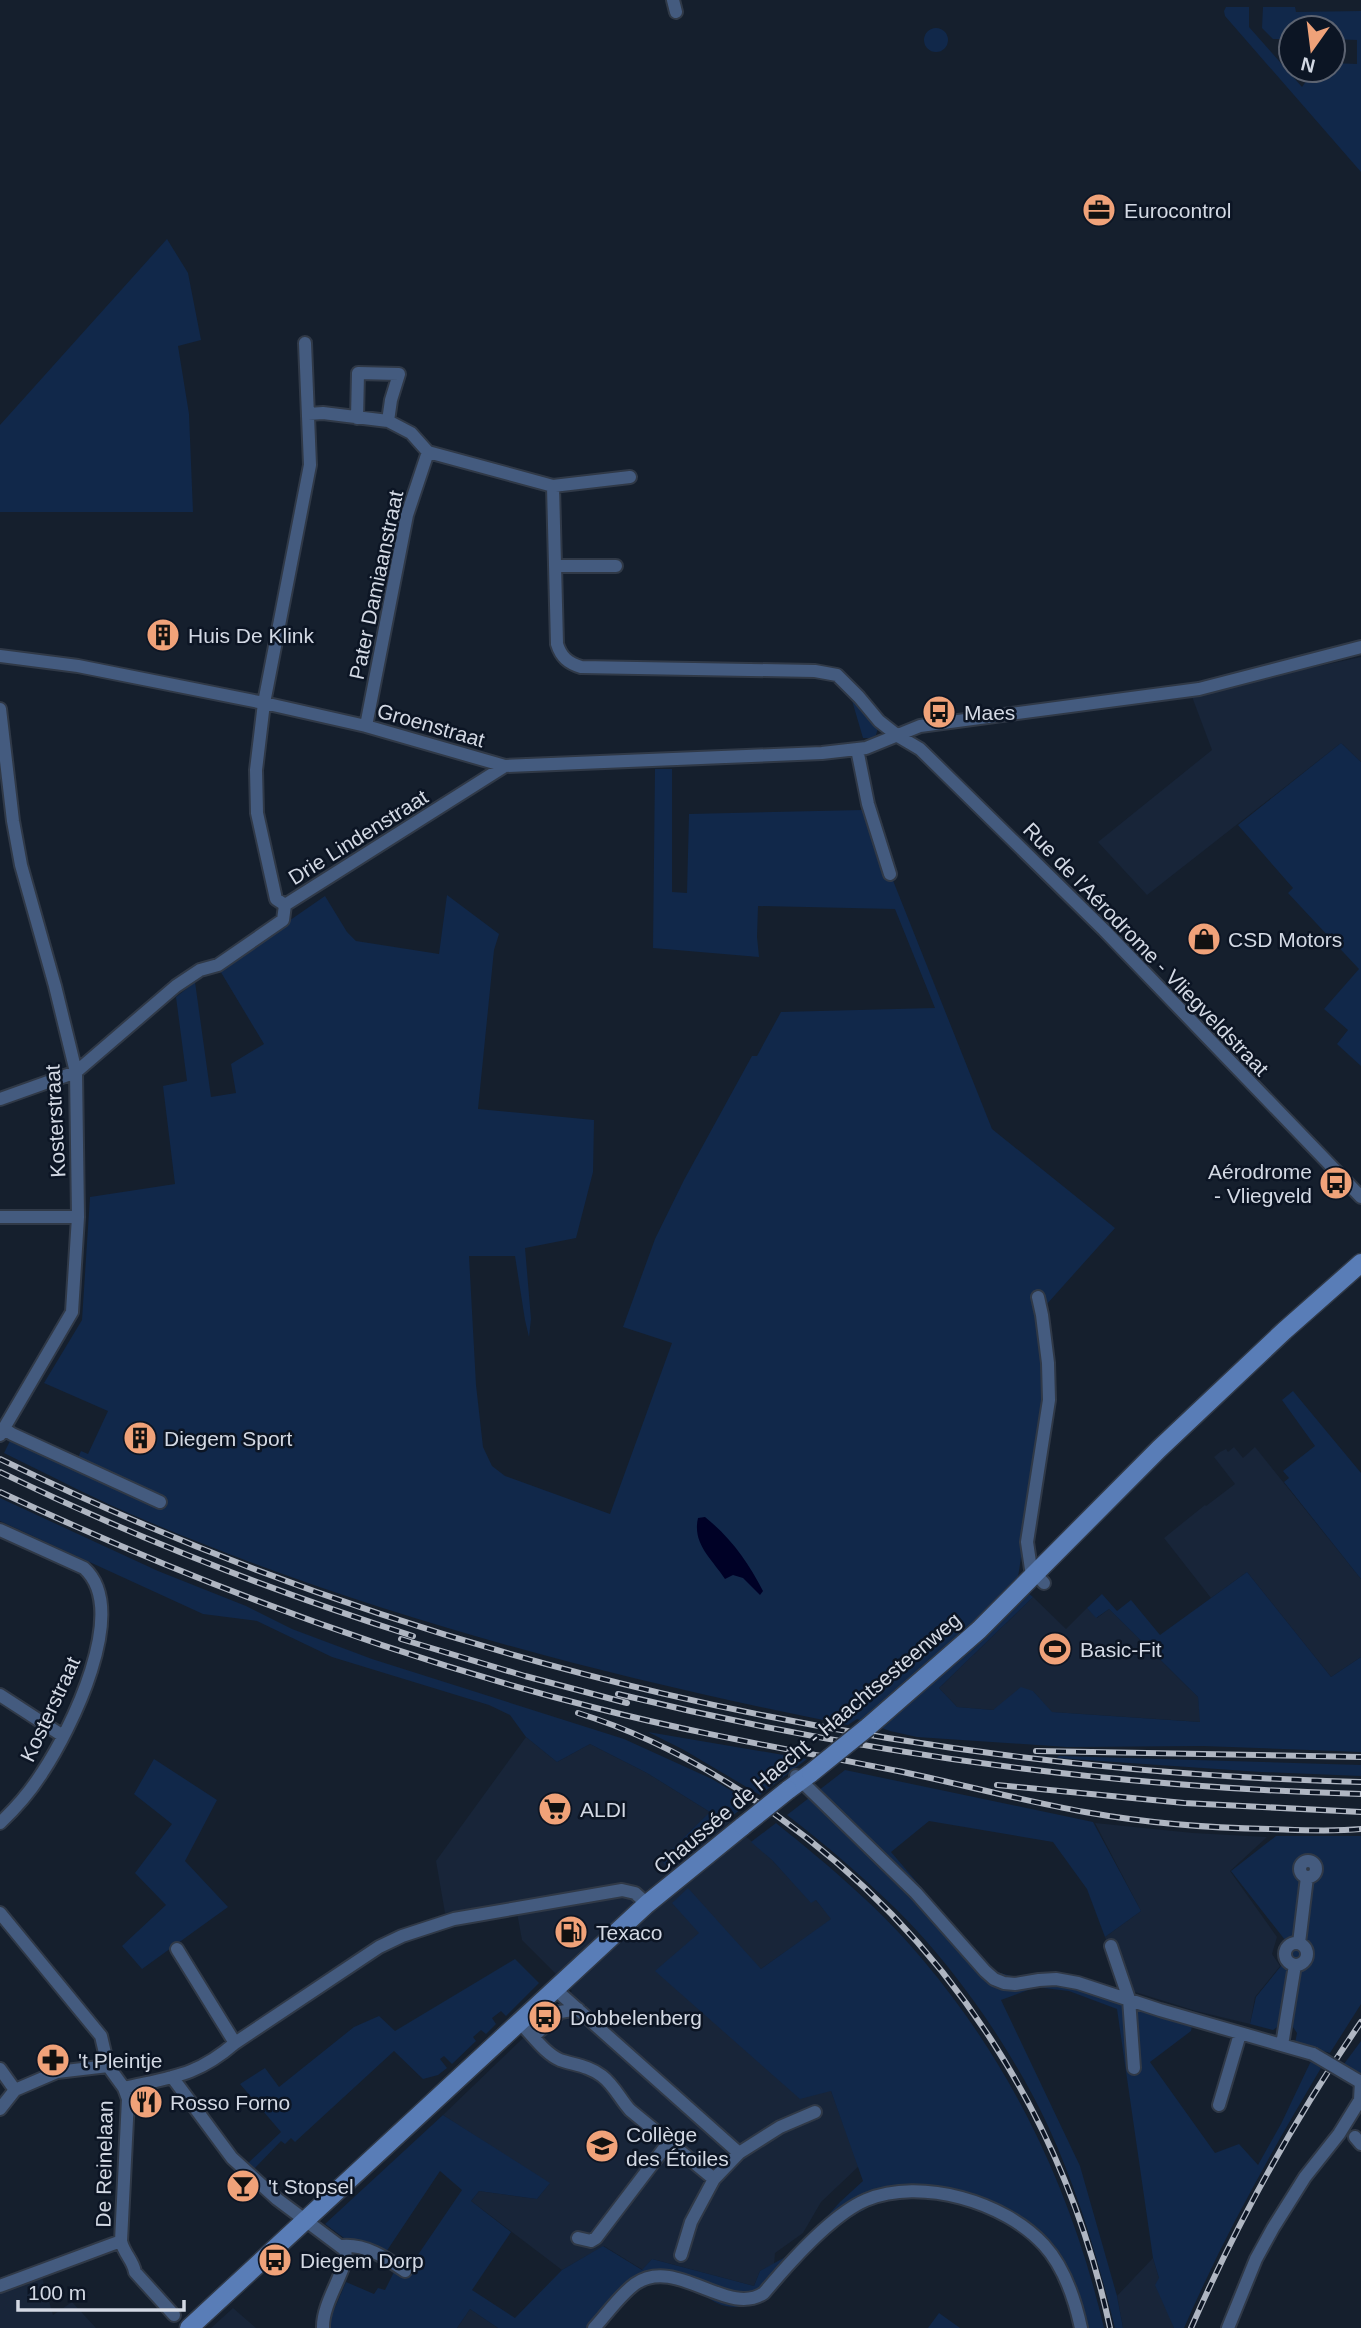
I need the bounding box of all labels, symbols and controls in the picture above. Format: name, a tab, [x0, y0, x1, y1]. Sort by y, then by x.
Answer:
north arrow	[1277, 14, 1347, 84]
text: N	[1299, 53, 1317, 77]
office icon: Eurocontrol	[1080, 191, 1118, 229]
place label: Eurocontrol	[1124, 199, 1231, 222]
street label: Pater Damiaanstraat	[345, 488, 407, 682]
building icon: Huis De Klink	[144, 616, 182, 654]
place label: Huis De Klink	[188, 624, 315, 647]
bus stop icon: Maes	[920, 693, 958, 731]
street label: Groenstraat	[375, 699, 488, 751]
place label: Maes	[964, 701, 1015, 724]
street label: Drie Lindenstraat	[284, 785, 432, 889]
street label: Rue de l'Aérodrome - Vliegveldstraat	[1019, 818, 1273, 1080]
shop icon: CSD Motors	[1185, 920, 1223, 958]
place label: CSD Motors	[1228, 928, 1342, 951]
street label: Kosterstraat	[41, 1064, 69, 1178]
place label: Aérodrome - Vliegveld	[1208, 1160, 1312, 1207]
bus stop icon: Aérodrome - Vliegveld	[1317, 1164, 1355, 1202]
building icon: Diegem Sport	[121, 1419, 159, 1457]
place label: Diegem Sport	[164, 1427, 293, 1450]
street label: Chaussée de Haecht - Haachtsesteenweg	[649, 1608, 965, 1878]
sports icon: Basic-Fit	[1036, 1630, 1074, 1668]
place label: Basic-Fit	[1080, 1638, 1162, 1661]
street label: Kosterstraat	[16, 1653, 84, 1765]
supermarket icon: ALDI	[536, 1790, 574, 1828]
place label: ALDI	[580, 1798, 627, 1821]
fuel station icon: Texaco	[552, 1913, 590, 1951]
place label: Texaco	[596, 1921, 663, 1944]
bus stop icon: Dobbelenberg	[526, 1998, 564, 2036]
place label: Dobbelenberg	[570, 2006, 702, 2029]
pharmacy icon: 't Pleintje	[34, 2041, 72, 2079]
place label: 't Pleintje	[78, 2049, 163, 2072]
restaurant icon: Rosso Forno	[127, 2083, 165, 2121]
place label: Rosso Forno	[170, 2091, 290, 2114]
street label: De Reinelaan	[91, 2100, 117, 2228]
place label: Collège des Étoiles	[626, 2123, 729, 2170]
school or university icon: Collège des Étoiles	[583, 2127, 621, 2165]
bar icon: 't Stopsel	[224, 2167, 262, 2205]
place label: 't Stopsel	[268, 2175, 354, 2198]
bus stop icon: Diegem Dorp	[256, 2241, 294, 2279]
place label: Diegem Dorp	[300, 2249, 424, 2272]
scale bar	[18, 2268, 184, 2312]
text: 100 m	[28, 2281, 86, 2304]

